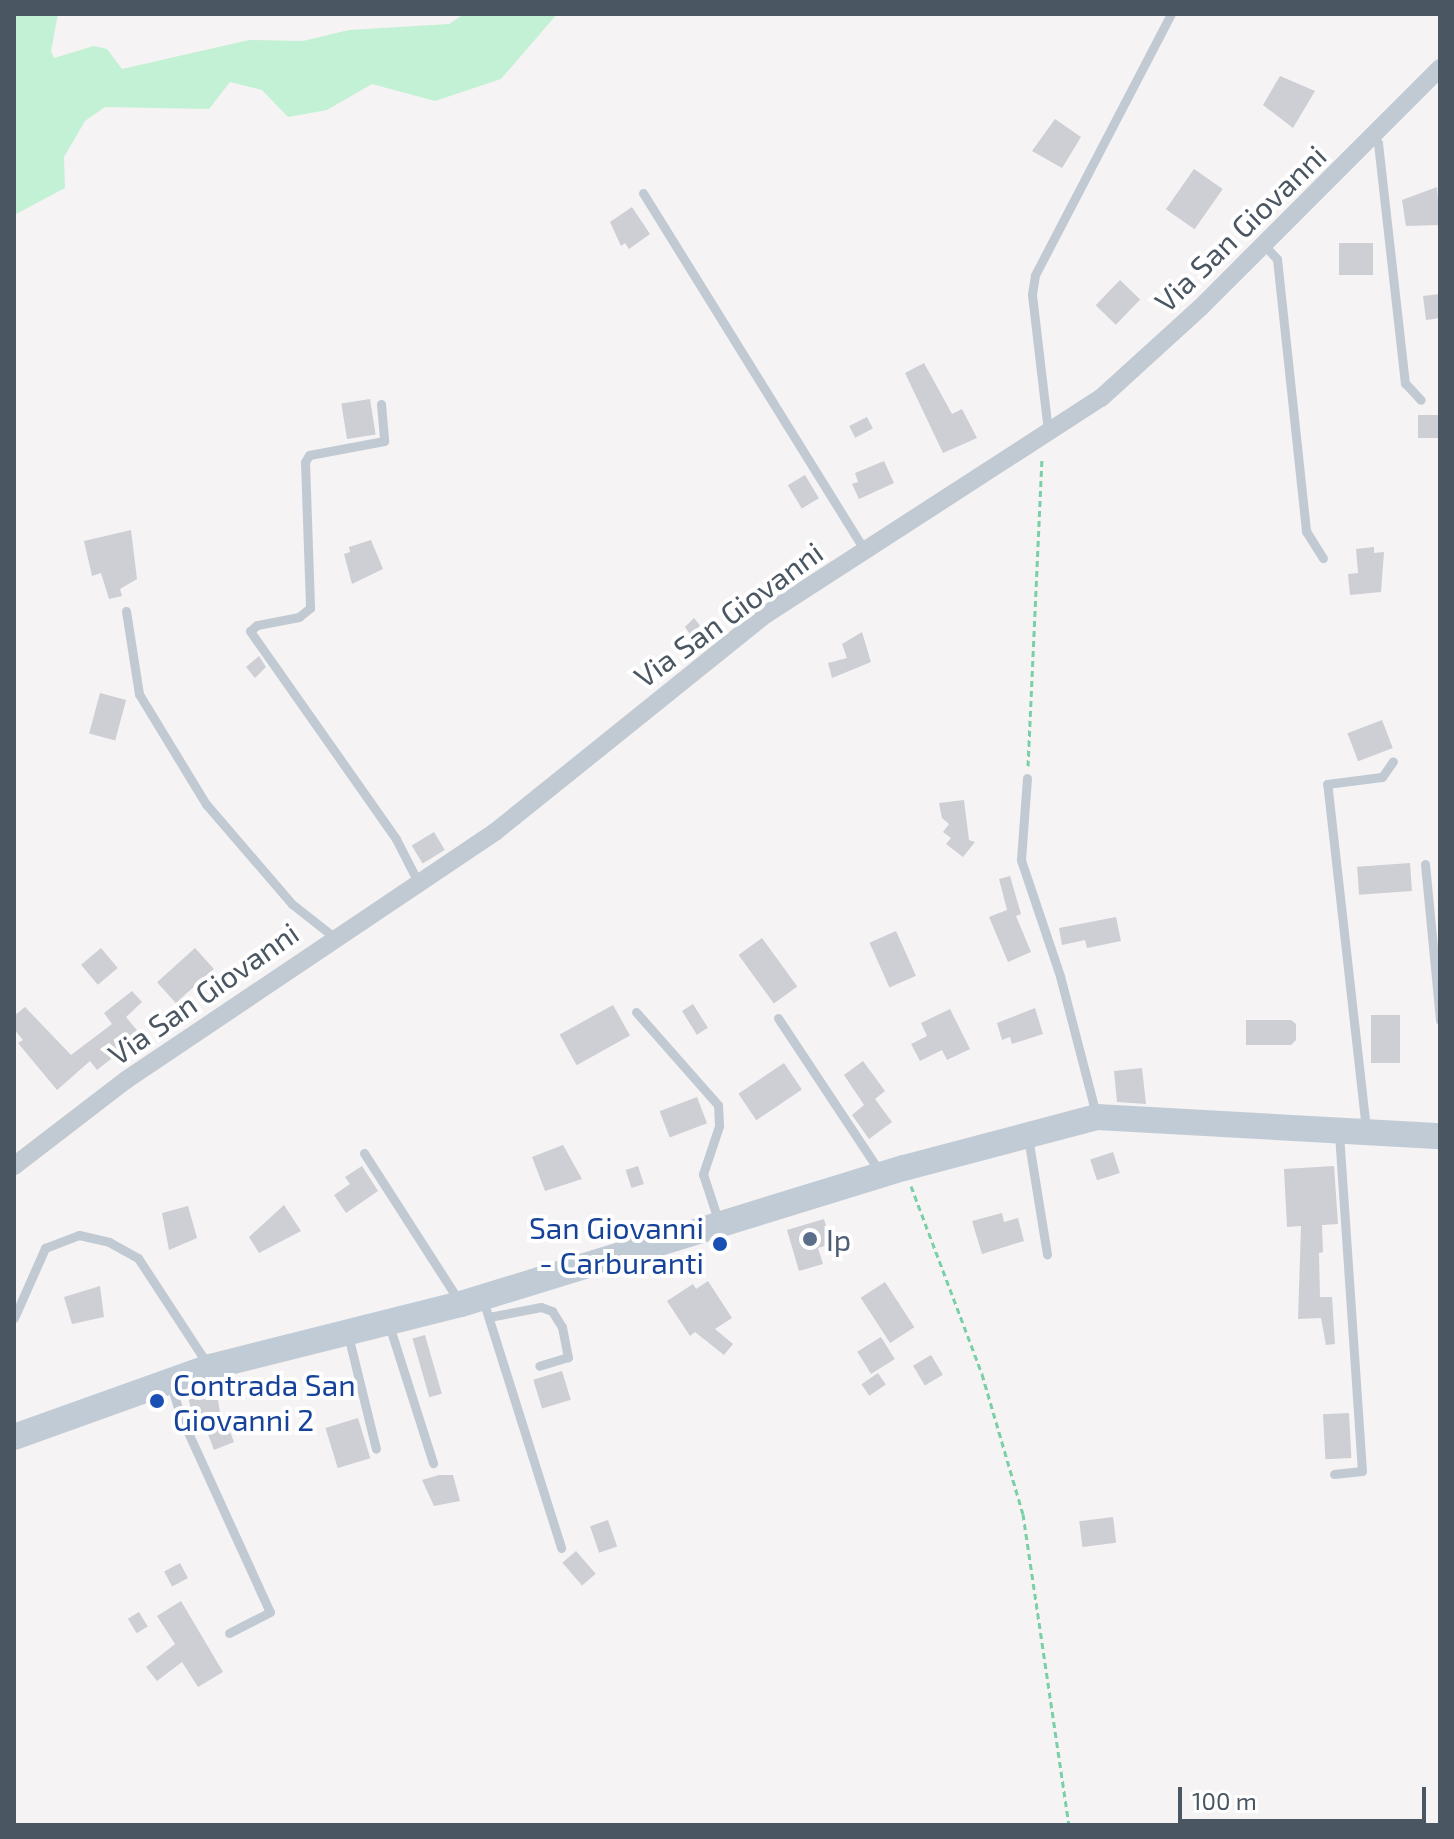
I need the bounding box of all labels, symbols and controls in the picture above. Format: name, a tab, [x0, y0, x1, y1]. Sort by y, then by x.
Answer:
street label: Via San Giovanni	[1147, 137, 1333, 319]
street label: Via San Giovanni	[627, 534, 829, 694]
street label: Via San Giovanni	[101, 914, 305, 1072]
place label: San Giovanni - Carburanti	[529, 1209, 704, 1280]
place label: Ip	[826, 1221, 851, 1257]
marker: Ip	[801, 1230, 819, 1248]
marker: San Giovanni - Carburanti	[711, 1235, 729, 1253]
place label: Contrada San Giovanni 2	[173, 1366, 356, 1436]
marker: Contrada San Giovanni 2	[148, 1392, 166, 1410]
scale bar	[1182, 1771, 1430, 1821]
text: 100 m	[1192, 1786, 1257, 1815]

